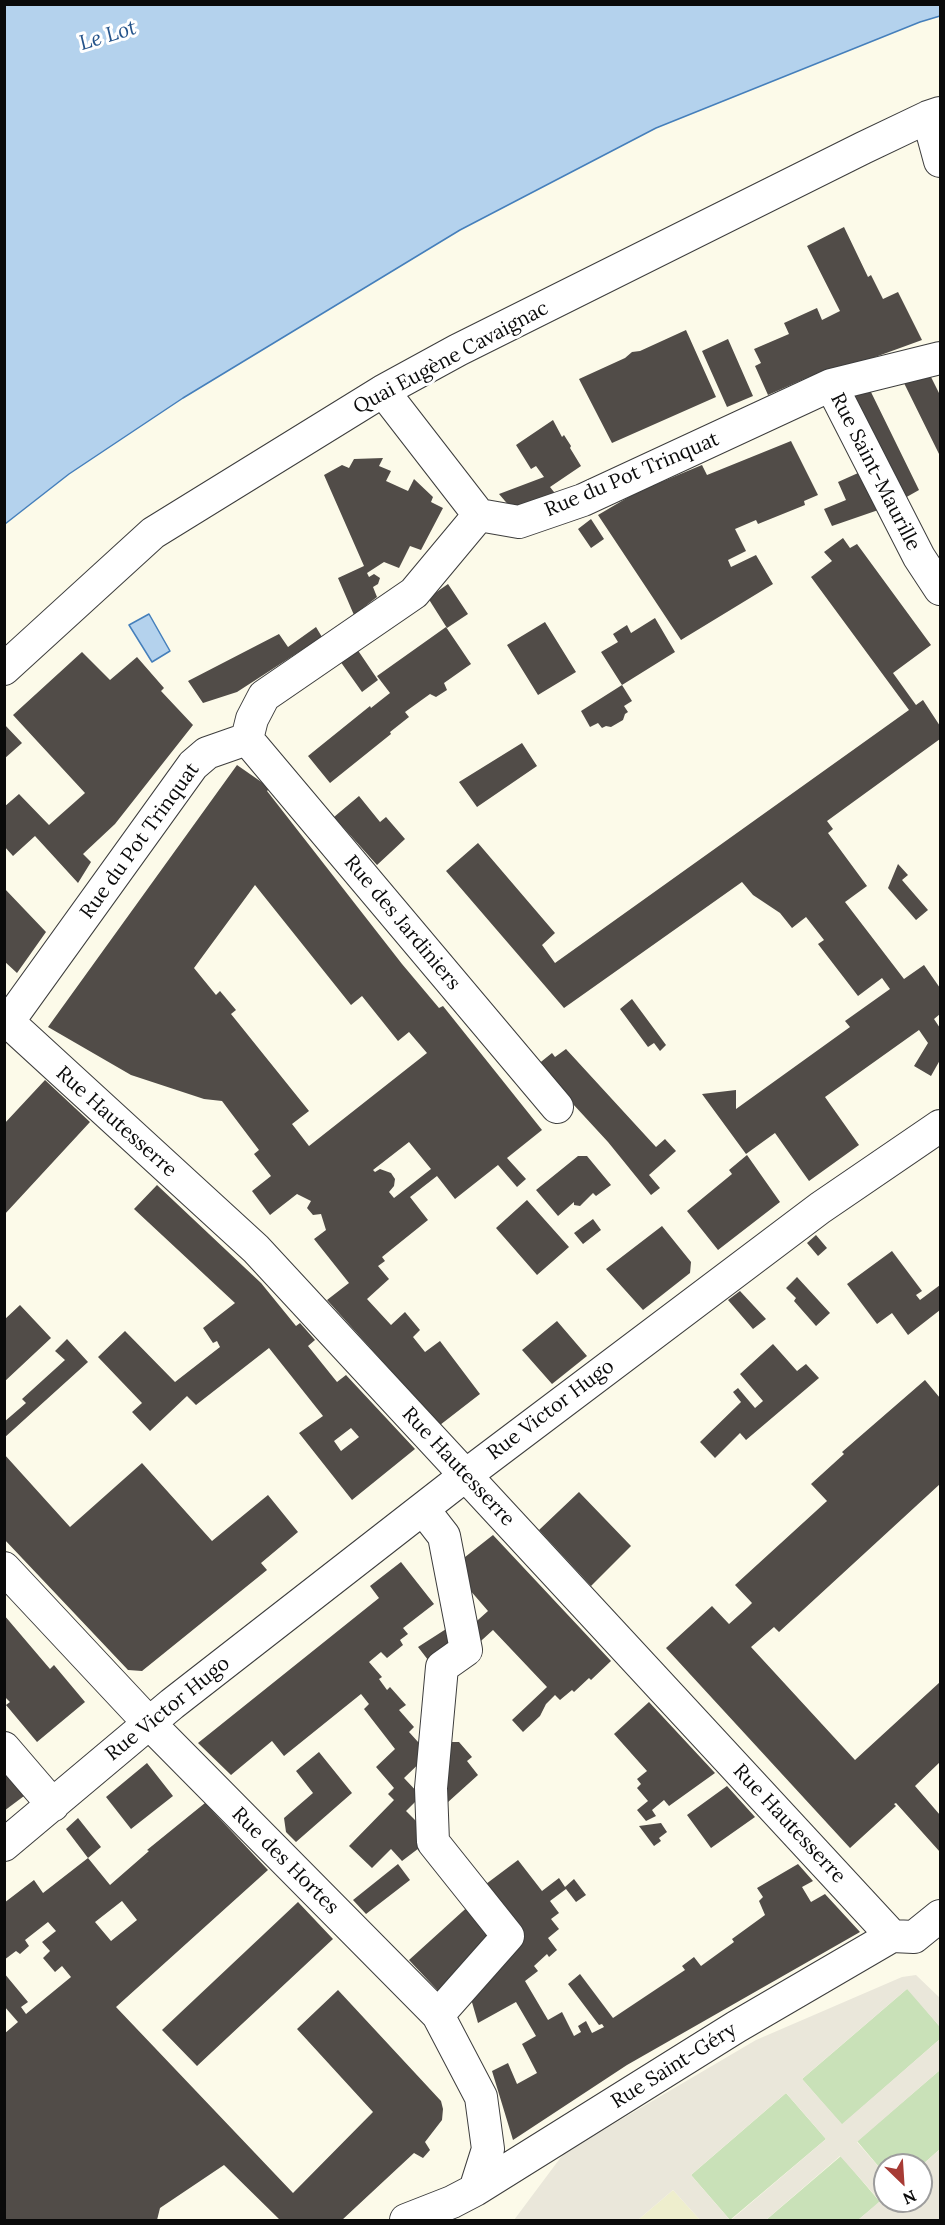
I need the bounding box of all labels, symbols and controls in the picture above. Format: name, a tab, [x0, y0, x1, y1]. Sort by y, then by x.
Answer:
water label: Le Lot	[76, 15, 140, 57]
street label: Quai Eugène Cavaignac	[349, 296, 553, 420]
street label: Rue Saint-Maurille	[825, 389, 925, 555]
street label: Rue du Pot Trinquat	[541, 427, 723, 523]
street label: Rue du Pot Trinquat	[75, 758, 205, 924]
street label: Rue des Jardiniers	[339, 851, 465, 995]
street label: Rue Hautesserre	[51, 1062, 181, 1182]
street label: Rue Victor Hugo	[483, 1354, 619, 1466]
street label: Rue Hautesserre	[397, 1402, 519, 1532]
street label: Rue Victor Hugo	[101, 1652, 235, 1766]
street label: Rue Hautesserre	[728, 1759, 850, 1889]
street label: Rue des Hortes	[227, 1803, 343, 1919]
street label: Rue Saint-Géry	[607, 2018, 741, 2114]
north arrow	[873, 2153, 933, 2213]
text: N	[900, 2186, 920, 2209]

